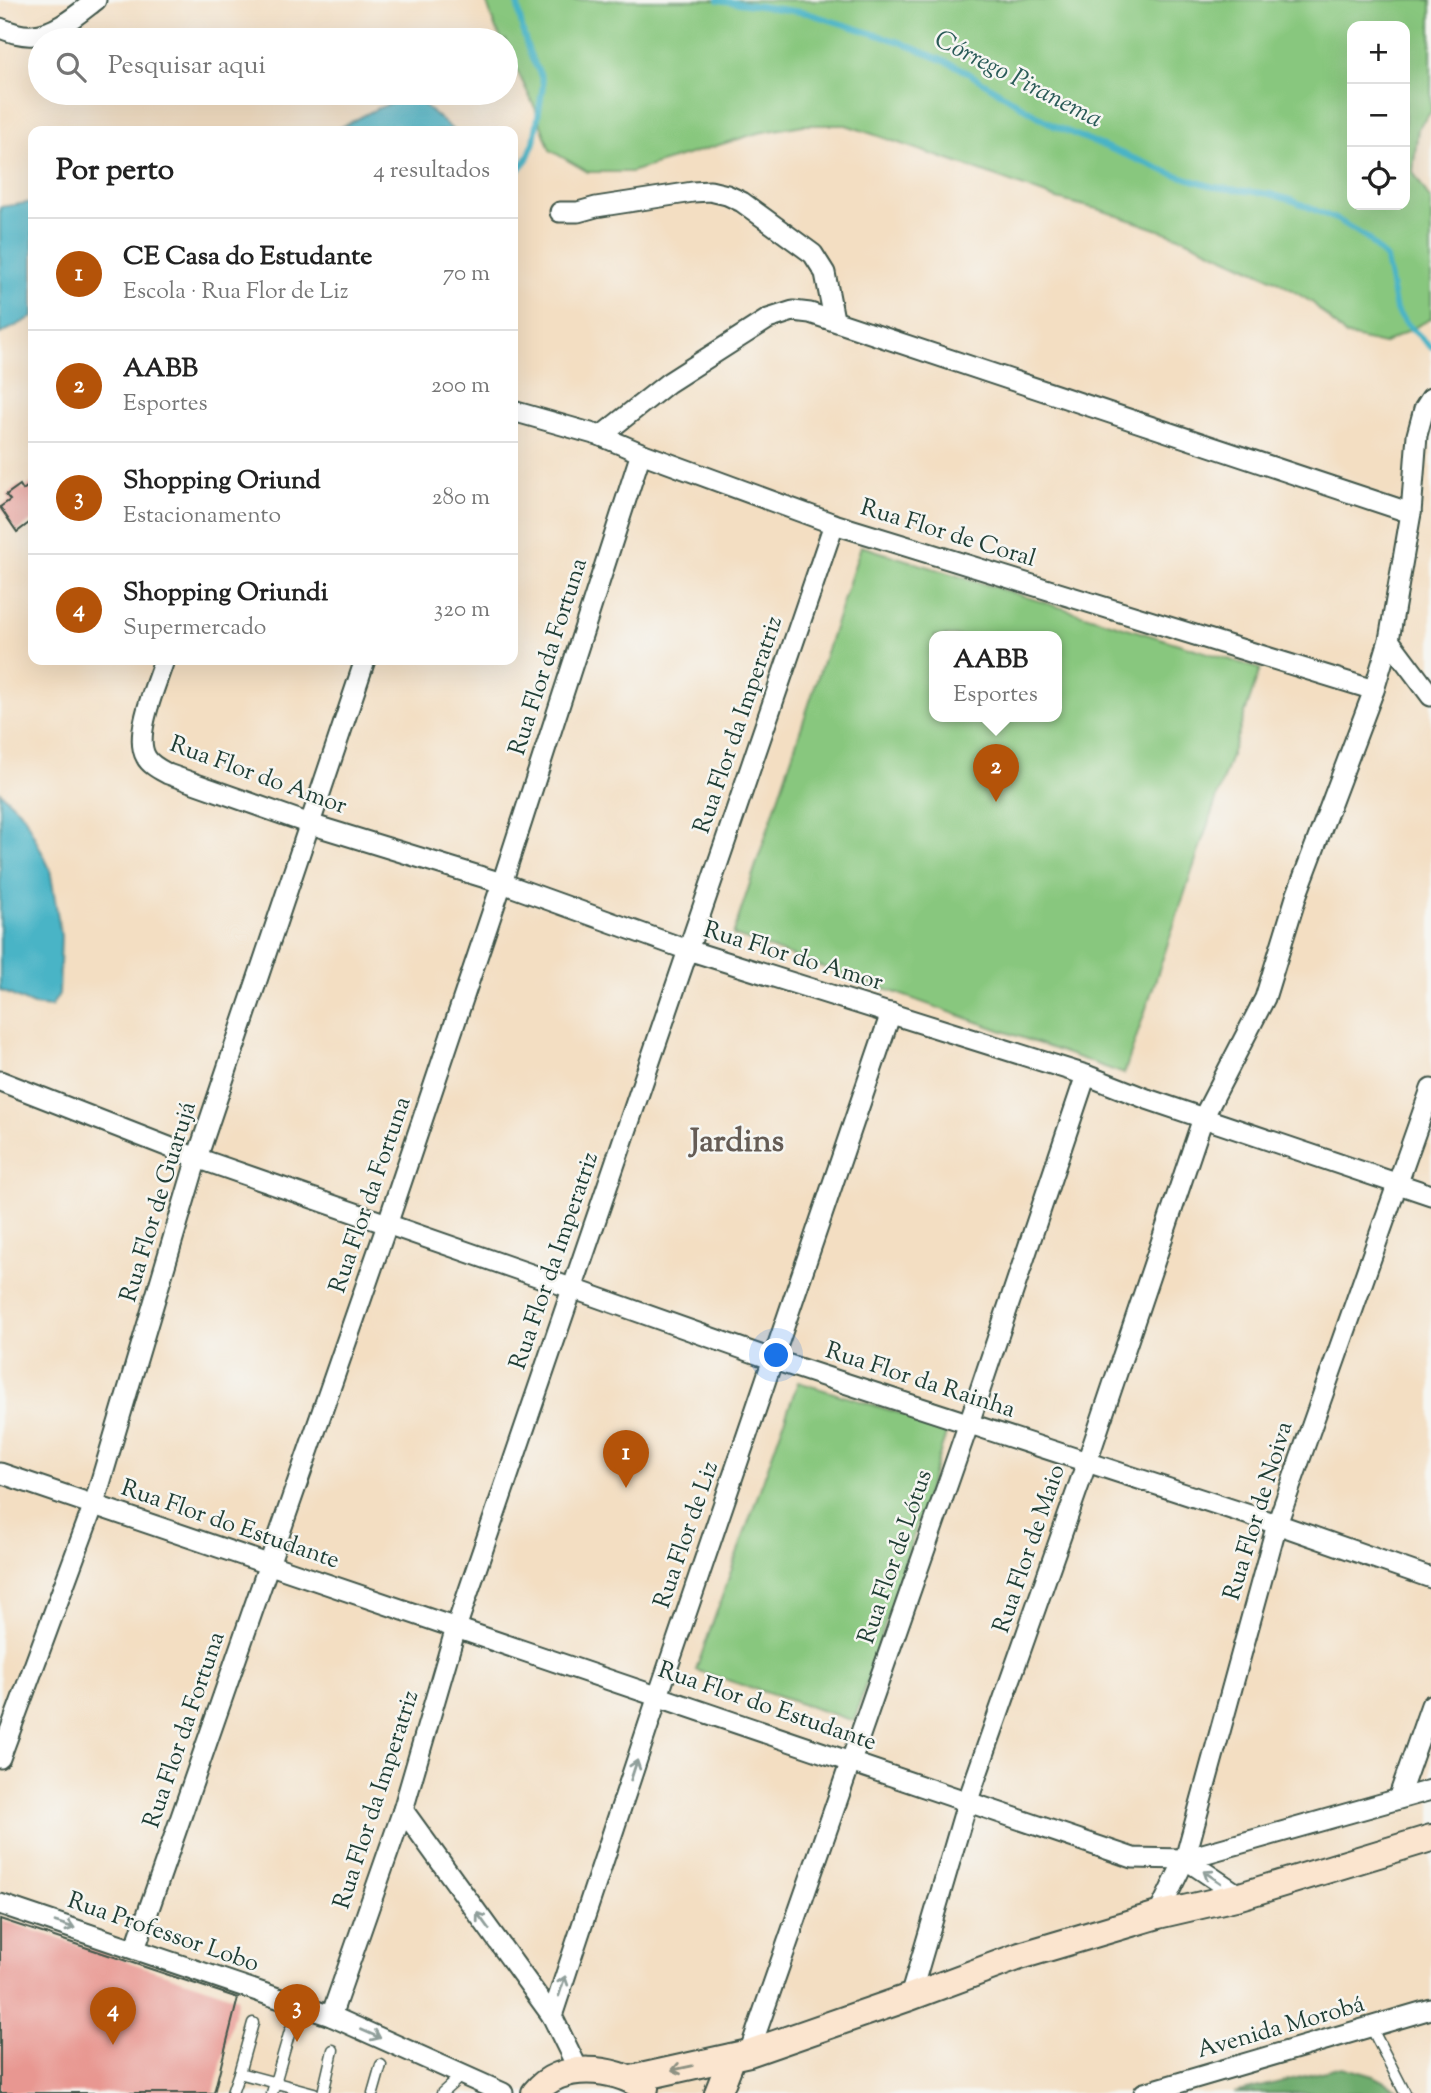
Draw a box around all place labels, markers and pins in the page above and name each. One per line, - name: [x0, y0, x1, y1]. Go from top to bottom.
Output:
- pin: 2: [973, 744, 1019, 802]
- pin: 1: [603, 1430, 649, 1488]
- pin: 3: [274, 1984, 320, 2042]
- pin: 4: [90, 1987, 136, 2045]

